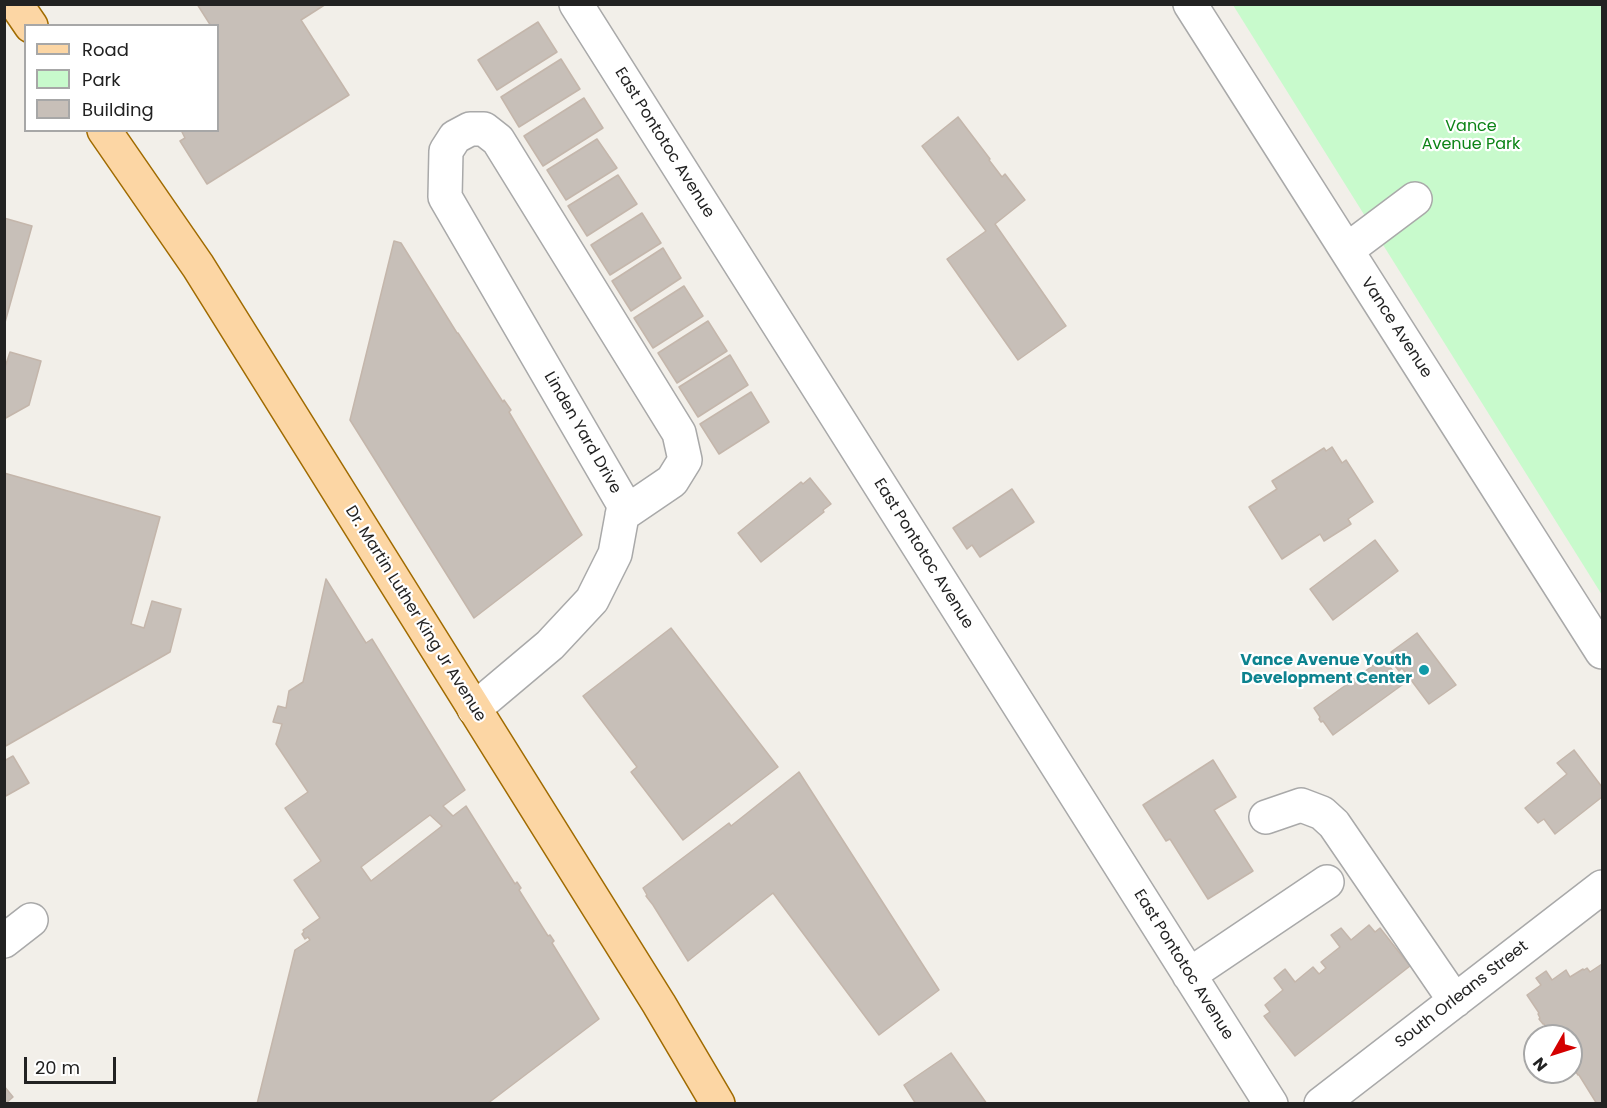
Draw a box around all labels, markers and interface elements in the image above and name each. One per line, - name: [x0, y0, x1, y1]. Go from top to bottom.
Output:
- legend: [24, 24, 219, 132]
- text: Road: [82, 37, 129, 62]
- street label: East Pontotoc Avenue: [610, 64, 718, 222]
- text: Park: [82, 67, 121, 92]
- text: Building: [82, 97, 154, 122]
- park label: Vance Avenue Park: [1422, 117, 1520, 155]
- street label: Vance Avenue: [1356, 274, 1436, 382]
- street label: Linden Yard Drive: [539, 369, 625, 497]
- street label: East Pontotoc Avenue: [869, 475, 977, 633]
- street label: Dr. Martin Luther King Jr Avenue: [340, 503, 490, 725]
- place label: Vance Avenue Youth Development Center: [1240, 651, 1412, 689]
- marker: Vance Avenue Youth Development Center: [1417, 663, 1431, 677]
- street label: East Pontotoc Avenue: [1129, 886, 1237, 1044]
- street label: South Orleans Street: [1392, 937, 1532, 1053]
- north arrow: [1523, 1024, 1583, 1084]
- scale bar: [27, 1045, 118, 1083]
- text: N: [1527, 1052, 1553, 1076]
- text: 20 m: [35, 1055, 80, 1080]

